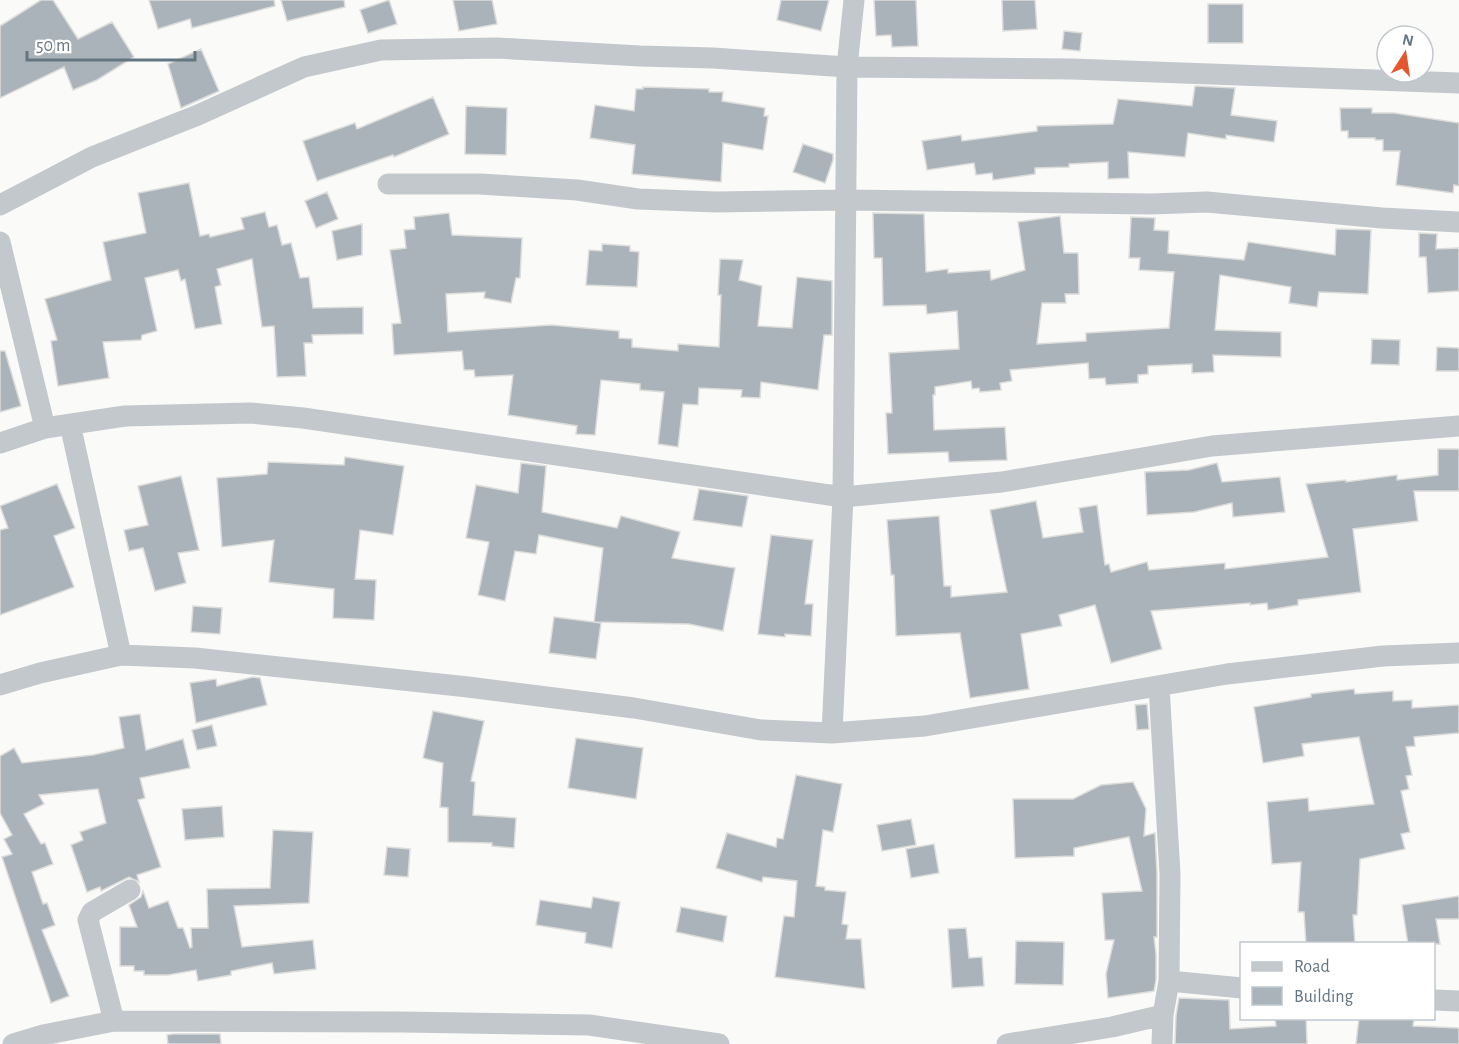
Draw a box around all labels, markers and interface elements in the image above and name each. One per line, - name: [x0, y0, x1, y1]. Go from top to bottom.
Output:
- scale bar: [27, 24, 195, 62]
- north arrow: [1375, 24, 1435, 84]
- text: N: [1401, 31, 1415, 49]
- text: 50 m: [36, 37, 70, 55]
- legend: [1240, 942, 1435, 1020]
- text: Road: [1294, 958, 1330, 976]
- text: Building: [1294, 988, 1354, 1006]

